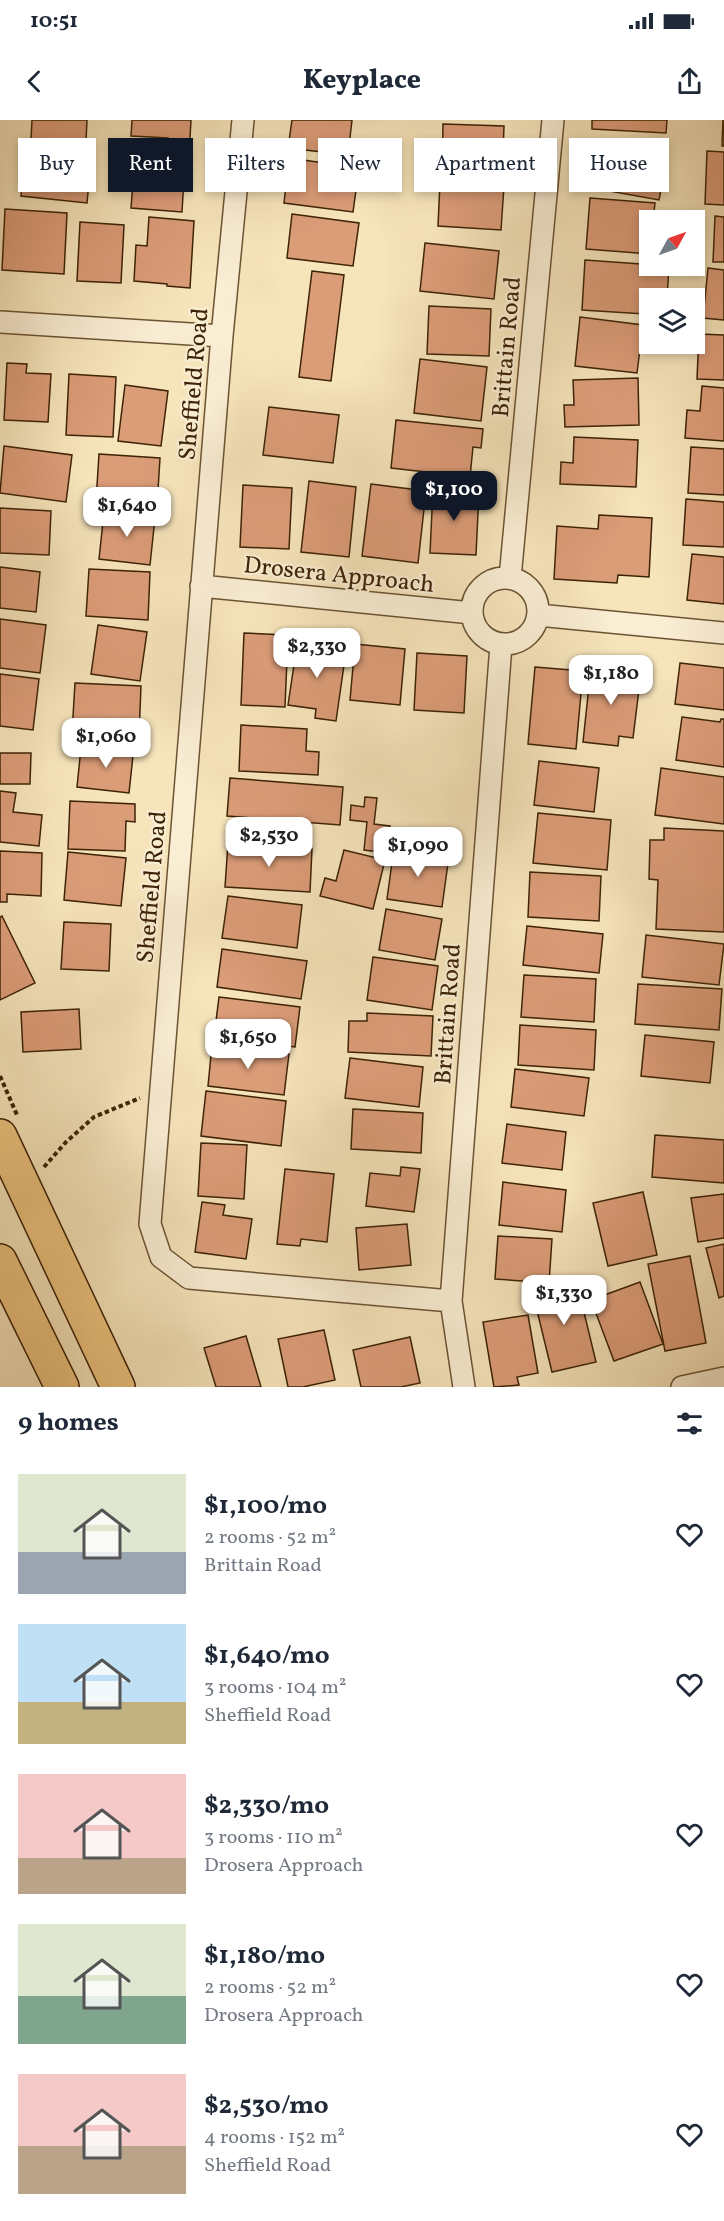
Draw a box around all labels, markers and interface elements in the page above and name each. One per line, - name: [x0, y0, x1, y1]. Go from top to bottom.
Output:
- text: 10:51: [30, 6, 78, 37]
- text: Keyplace: [303, 62, 421, 100]
- icon: back: [18, 65, 51, 98]
- icon: share: [673, 65, 706, 98]
- chip: Buy: [18, 138, 96, 192]
- chip: Rent: [108, 138, 193, 192]
- chip: Filters: [205, 138, 306, 192]
- chip: New: [318, 138, 402, 192]
- chip: Apartment: [414, 138, 557, 192]
- chip: House: [569, 138, 669, 192]
- north arrow: [639, 210, 705, 276]
- map controls: [639, 210, 705, 354]
- street label: Brittain Road: [485, 275, 531, 419]
- button: layers: [639, 288, 705, 354]
- street label: Sheffield Road: [171, 307, 219, 462]
- pin: $1,100: [405, 471, 503, 522]
- text: $1,100: [425, 476, 483, 504]
- pin: $1,640: [78, 487, 176, 538]
- text: $1,640: [97, 492, 157, 520]
- street label: Drosera Approach: [242, 549, 436, 603]
- pin: $2,330: [268, 628, 366, 679]
- text: $2,330: [287, 633, 347, 661]
- pin: $1,180: [562, 655, 660, 706]
- text: $1,180: [583, 660, 639, 688]
- pin: $1,060: [57, 718, 155, 769]
- text: $1,060: [76, 723, 136, 751]
- street label: Sheffield Road: [129, 810, 177, 965]
- pin: $2,530: [220, 817, 318, 868]
- text: $2,530: [240, 822, 298, 850]
- pin: $1,090: [369, 827, 467, 878]
- text: $1,090: [388, 832, 448, 860]
- street label: Brittain Road: [427, 942, 471, 1086]
- pin: $1,650: [199, 1019, 297, 1070]
- text: $1,650: [219, 1024, 277, 1052]
- pin: $1,330: [515, 1275, 613, 1326]
- text: $1,330: [536, 1280, 592, 1308]
- text: 9 homes: [18, 1405, 119, 1441]
- icon: filters: [673, 1407, 706, 1440]
- text: $1,100/mo: [204, 1488, 327, 1524]
- icon: home: [66, 1498, 138, 1570]
- icon: heart: [673, 1518, 706, 1551]
- text: 2 rooms · 52 m²: [204, 1524, 336, 1552]
- text: Brittain Road: [204, 1552, 322, 1580]
- text: $1,640/mo: [204, 1638, 330, 1674]
- icon: home: [66, 1648, 138, 1720]
- icon: heart: [673, 1668, 706, 1701]
- text: 3 rooms · 104 m²: [204, 1674, 346, 1702]
- text: Sheffield Road: [204, 1702, 331, 1730]
- text: $2,330/mo: [204, 1788, 329, 1824]
- icon: home: [66, 1798, 138, 1870]
- icon: heart: [673, 1818, 706, 1851]
- text: 3 rooms · 110 m²: [204, 1824, 343, 1852]
- text: Drosera Approach: [204, 1852, 364, 1880]
- text: $1,180/mo: [204, 1938, 325, 1974]
- icon: home: [66, 1948, 138, 2020]
- icon: heart: [673, 1968, 706, 2001]
- text: 2 rooms · 52 m²: [204, 1974, 336, 2002]
- text: Drosera Approach: [204, 2002, 364, 2030]
- text: $2,530/mo: [204, 2088, 329, 2124]
- icon: home: [66, 2098, 138, 2170]
- icon: heart: [673, 2118, 706, 2151]
- text: 4 rooms · 152 m²: [204, 2124, 345, 2152]
- text: Sheffield Road: [204, 2152, 331, 2180]

